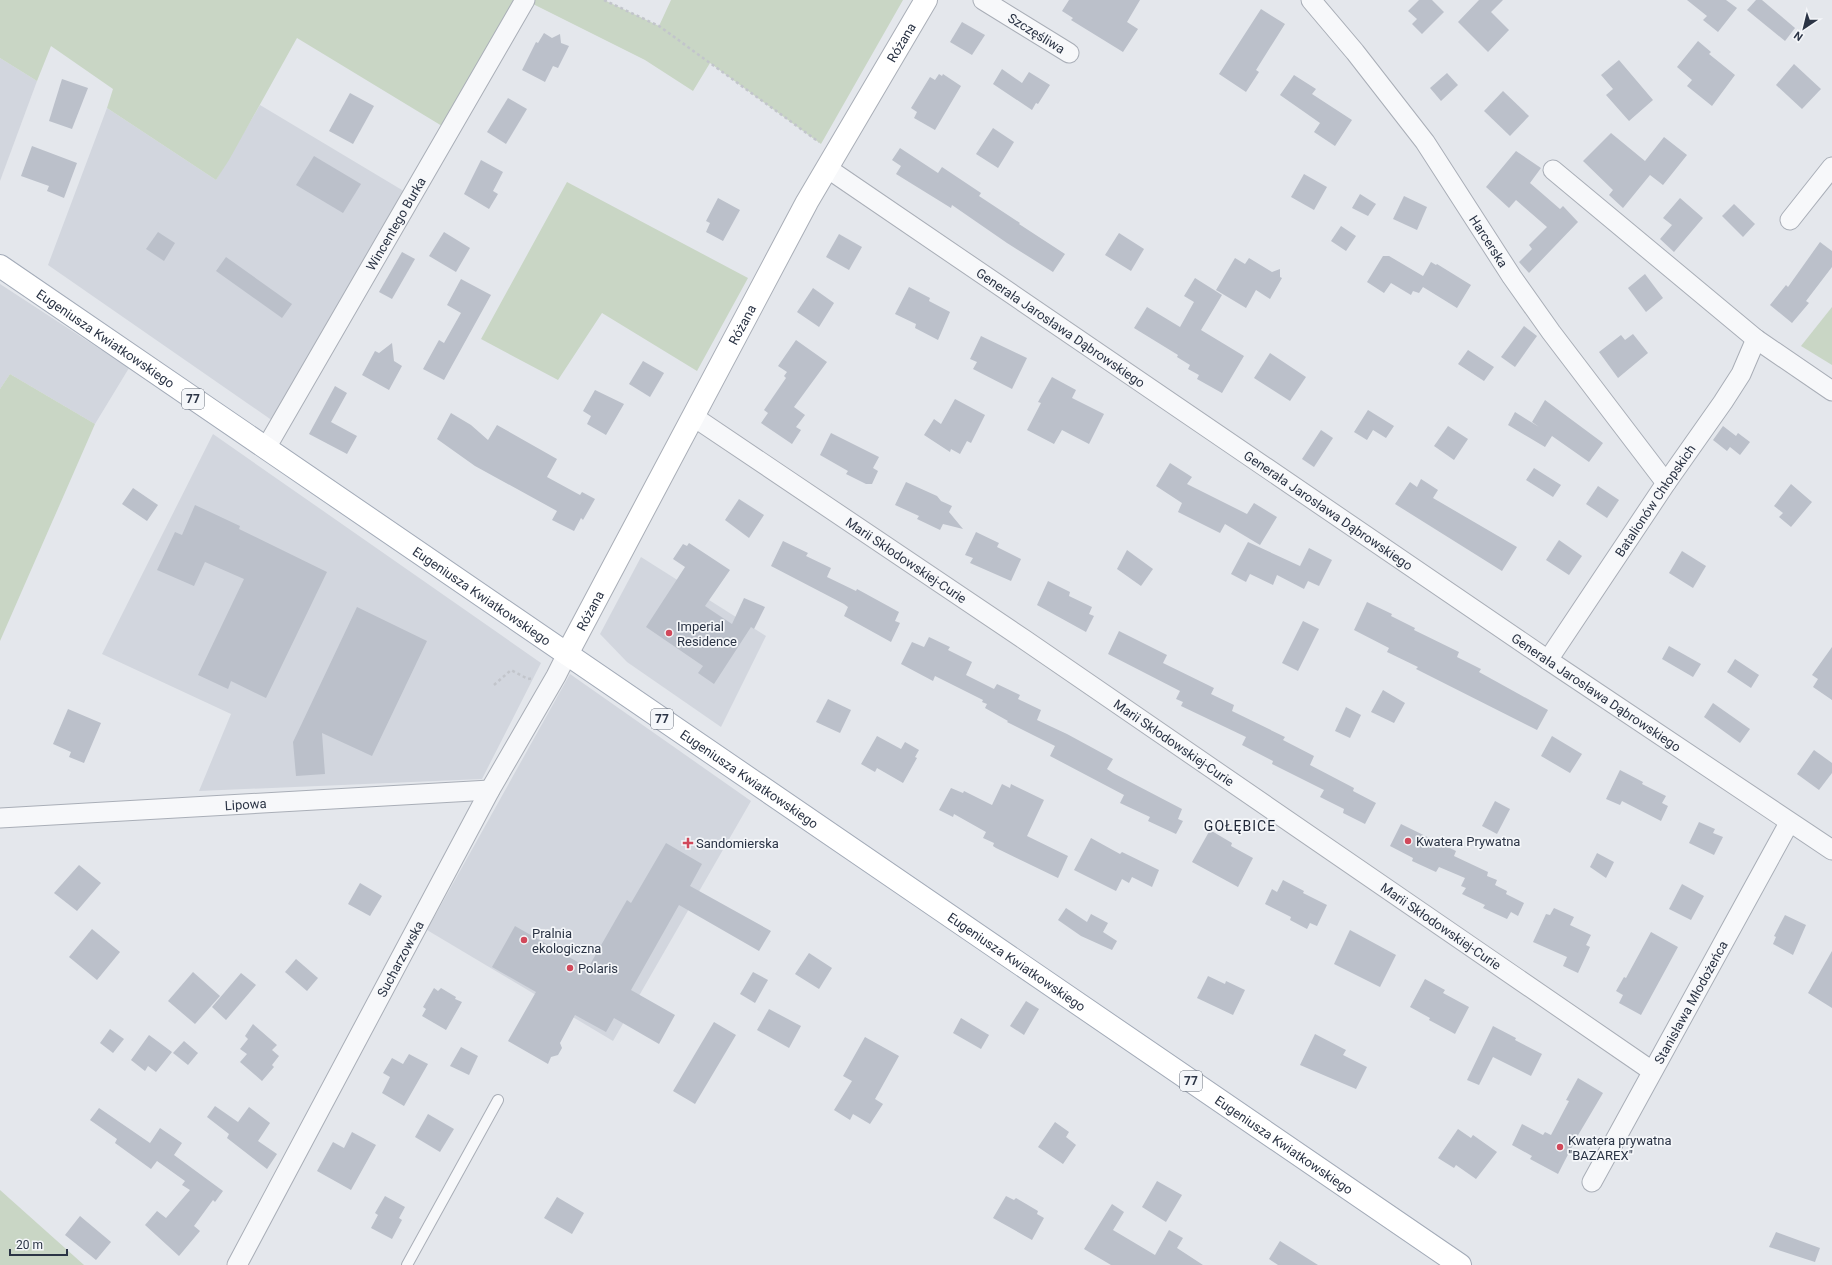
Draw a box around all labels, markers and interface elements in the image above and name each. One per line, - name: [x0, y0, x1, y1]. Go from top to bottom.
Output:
- north arrow: [1784, 8, 1824, 48]
- street label: Szczęśliwa: [1005, 10, 1068, 56]
- street label: Różana: [884, 20, 918, 65]
- text: N: [1791, 28, 1805, 43]
- street label: Wincentego Burka: [363, 174, 428, 273]
- street label: Harcerska: [1467, 212, 1511, 270]
- street label: Generała Jarosława Dąbrowskiego: [974, 265, 1148, 390]
- street label: Eugeniusza Kwiatkowskiego: [34, 286, 177, 391]
- street label: Różana: [725, 302, 759, 347]
- road number: 77: [182, 389, 204, 409]
- street label: Batalionów Chłopskich: [1612, 442, 1698, 559]
- street label: Generała Jarosława Dąbrowskiego: [1241, 447, 1416, 573]
- street label: Marii Skłodowskiej-Curie: [843, 514, 970, 606]
- street label: Eugeniusza Kwiatkowskiego: [410, 543, 554, 648]
- street label: Różana: [573, 588, 607, 633]
- place label: Imperial Residence: [677, 619, 737, 649]
- marker: Imperial Residence: [664, 628, 674, 638]
- street label: Generała Jarosława Dąbrowskiego: [1509, 630, 1684, 754]
- street label: Marii Skłodowskiej-Curie: [1111, 696, 1237, 789]
- road number: 77: [651, 709, 673, 729]
- street label: Eugeniusza Kwiatkowskiego: [678, 726, 821, 831]
- street label: Lipowa: [224, 795, 267, 813]
- district label: GOŁĘBICE: [1204, 818, 1276, 834]
- place label: Kwatera Prywatna: [1416, 834, 1520, 849]
- place label: Sandomierska: [696, 836, 779, 851]
- marker: Kwatera Prywatna: [1403, 836, 1413, 846]
- marker: Sandomierska: [683, 838, 693, 848]
- street label: Marii Skłodowskiej-Curie: [1378, 879, 1504, 973]
- street label: Eugeniusza Kwiatkowskiego: [945, 909, 1089, 1014]
- street label: Sucharzowska: [374, 918, 427, 999]
- place label: Pralnia ekologiczna: [532, 926, 601, 956]
- marker: Pralnia ekologiczna: [519, 935, 529, 945]
- street label: Stanisława Młodożeńca: [1651, 938, 1730, 1066]
- place label: Polaris: [578, 961, 618, 976]
- marker: Polaris: [565, 963, 575, 973]
- road number: 77: [1180, 1071, 1202, 1091]
- street label: Eugeniusza Kwiatkowskiego: [1212, 1092, 1356, 1197]
- place label: Kwatera prywatna "BAZAREX": [1568, 1133, 1672, 1163]
- marker: Kwatera prywatna "BAZAREX": [1555, 1142, 1565, 1152]
- scale bar: [10, 1231, 67, 1257]
- text: 20 m: [16, 1238, 43, 1252]

